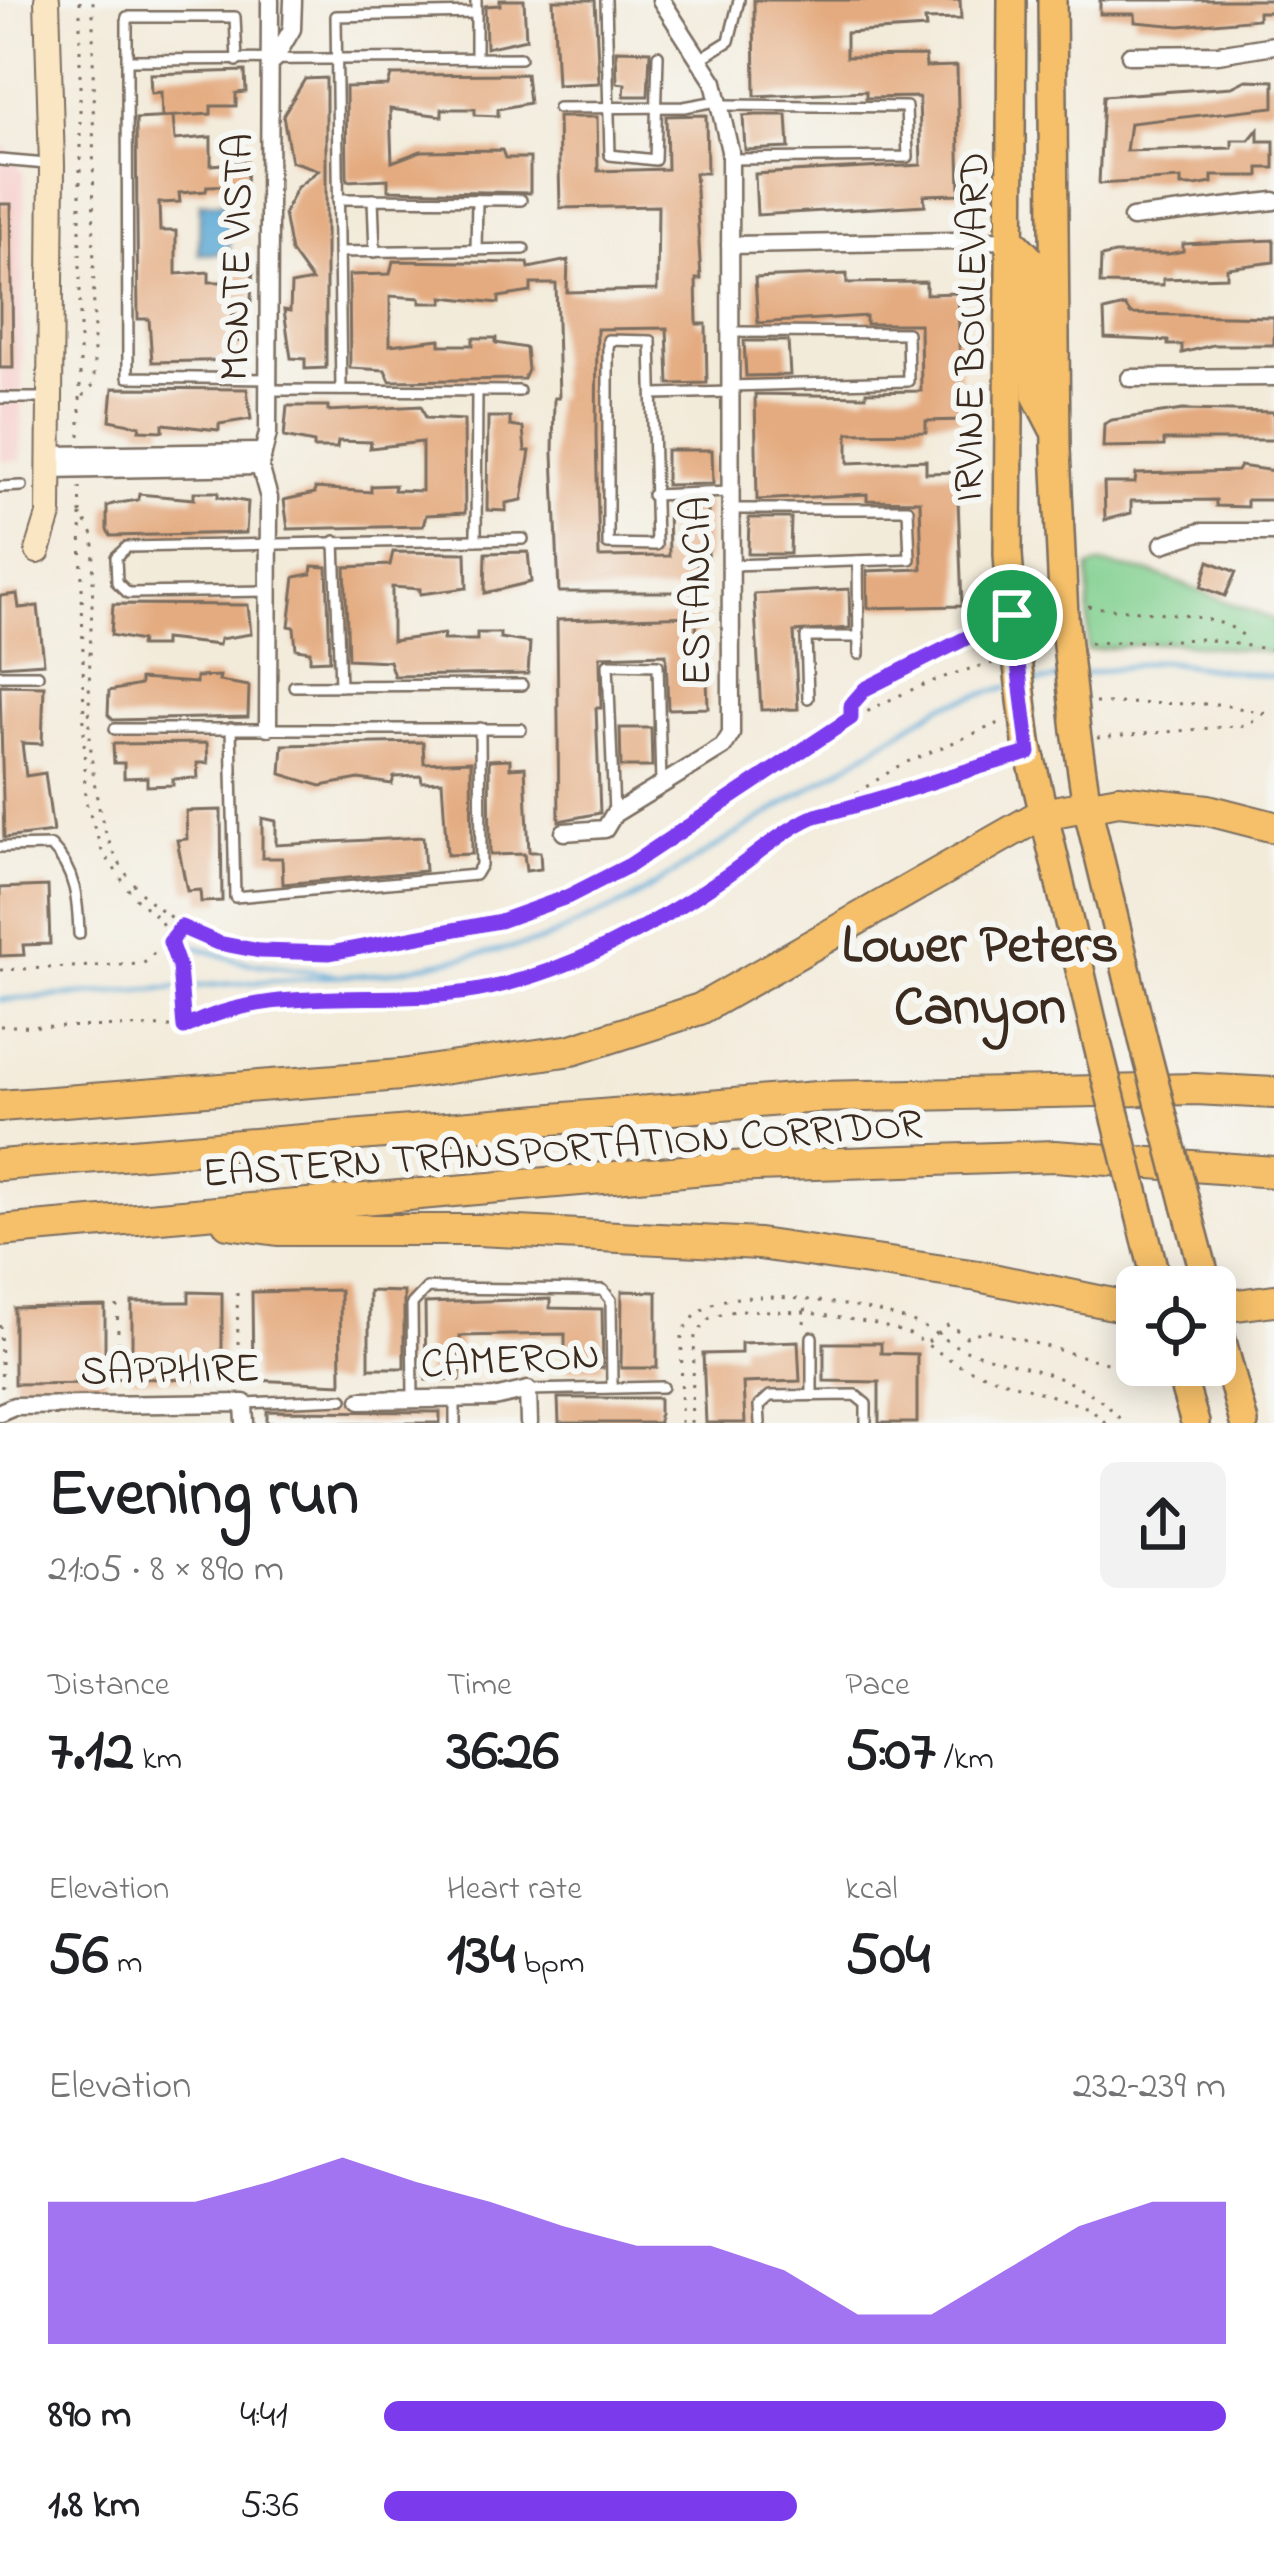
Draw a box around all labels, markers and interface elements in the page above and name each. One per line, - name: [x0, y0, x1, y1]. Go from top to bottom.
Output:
- street label: MONTE VISTA: [206, 133, 271, 382]
- street label: IRVINE BOULEVARD: [940, 152, 1007, 503]
- street label: ESTANCIA: [668, 496, 729, 686]
- pin: [961, 564, 1063, 666]
- icon: arrive: [979, 582, 1045, 648]
- district label: Lower Peters Canyon: [842, 909, 1118, 1050]
- street label: EASTERN TRANSPORTATION CORRIDOR: [201, 1095, 925, 1206]
- map controls: [1116, 1266, 1236, 1386]
- button: locate: [1116, 1266, 1236, 1386]
- street label: CAMERON: [419, 1326, 601, 1397]
- street label: SAPPHIRE: [80, 1339, 260, 1404]
- text: Evening run: [48, 1449, 359, 1545]
- button: share: [1100, 1462, 1226, 1588]
- text: 21:05 · 8 × 890 m: [48, 1542, 284, 1599]
- text: Distance: [48, 1662, 170, 1710]
- text: Time: [447, 1662, 512, 1710]
- text: Pace: [845, 1662, 910, 1710]
- text: 7.12: [48, 1710, 134, 1797]
- text: 36:26: [447, 1710, 559, 1797]
- text: 5:07: [845, 1710, 935, 1797]
- text: km: [134, 1736, 182, 1784]
- text: /km: [935, 1736, 994, 1784]
- text: Elevation: [48, 1866, 169, 1914]
- text: Heart rate: [447, 1866, 582, 1914]
- text: kcal: [845, 1866, 898, 1914]
- text: 56: [48, 1914, 109, 2001]
- text: 134: [447, 1914, 515, 2001]
- text: 504: [845, 1914, 930, 2001]
- text: m: [109, 1940, 143, 1988]
- text: bpm: [515, 1940, 584, 1988]
- text: Elevation: [48, 2059, 191, 2116]
- text: 232–239 m: [1073, 2059, 1226, 2116]
- text: 890 m: [48, 2388, 131, 2445]
- text: 4:41: [240, 2388, 288, 2445]
- text: 1.8 km: [48, 2478, 140, 2535]
- text: 5:36: [240, 2478, 299, 2535]

